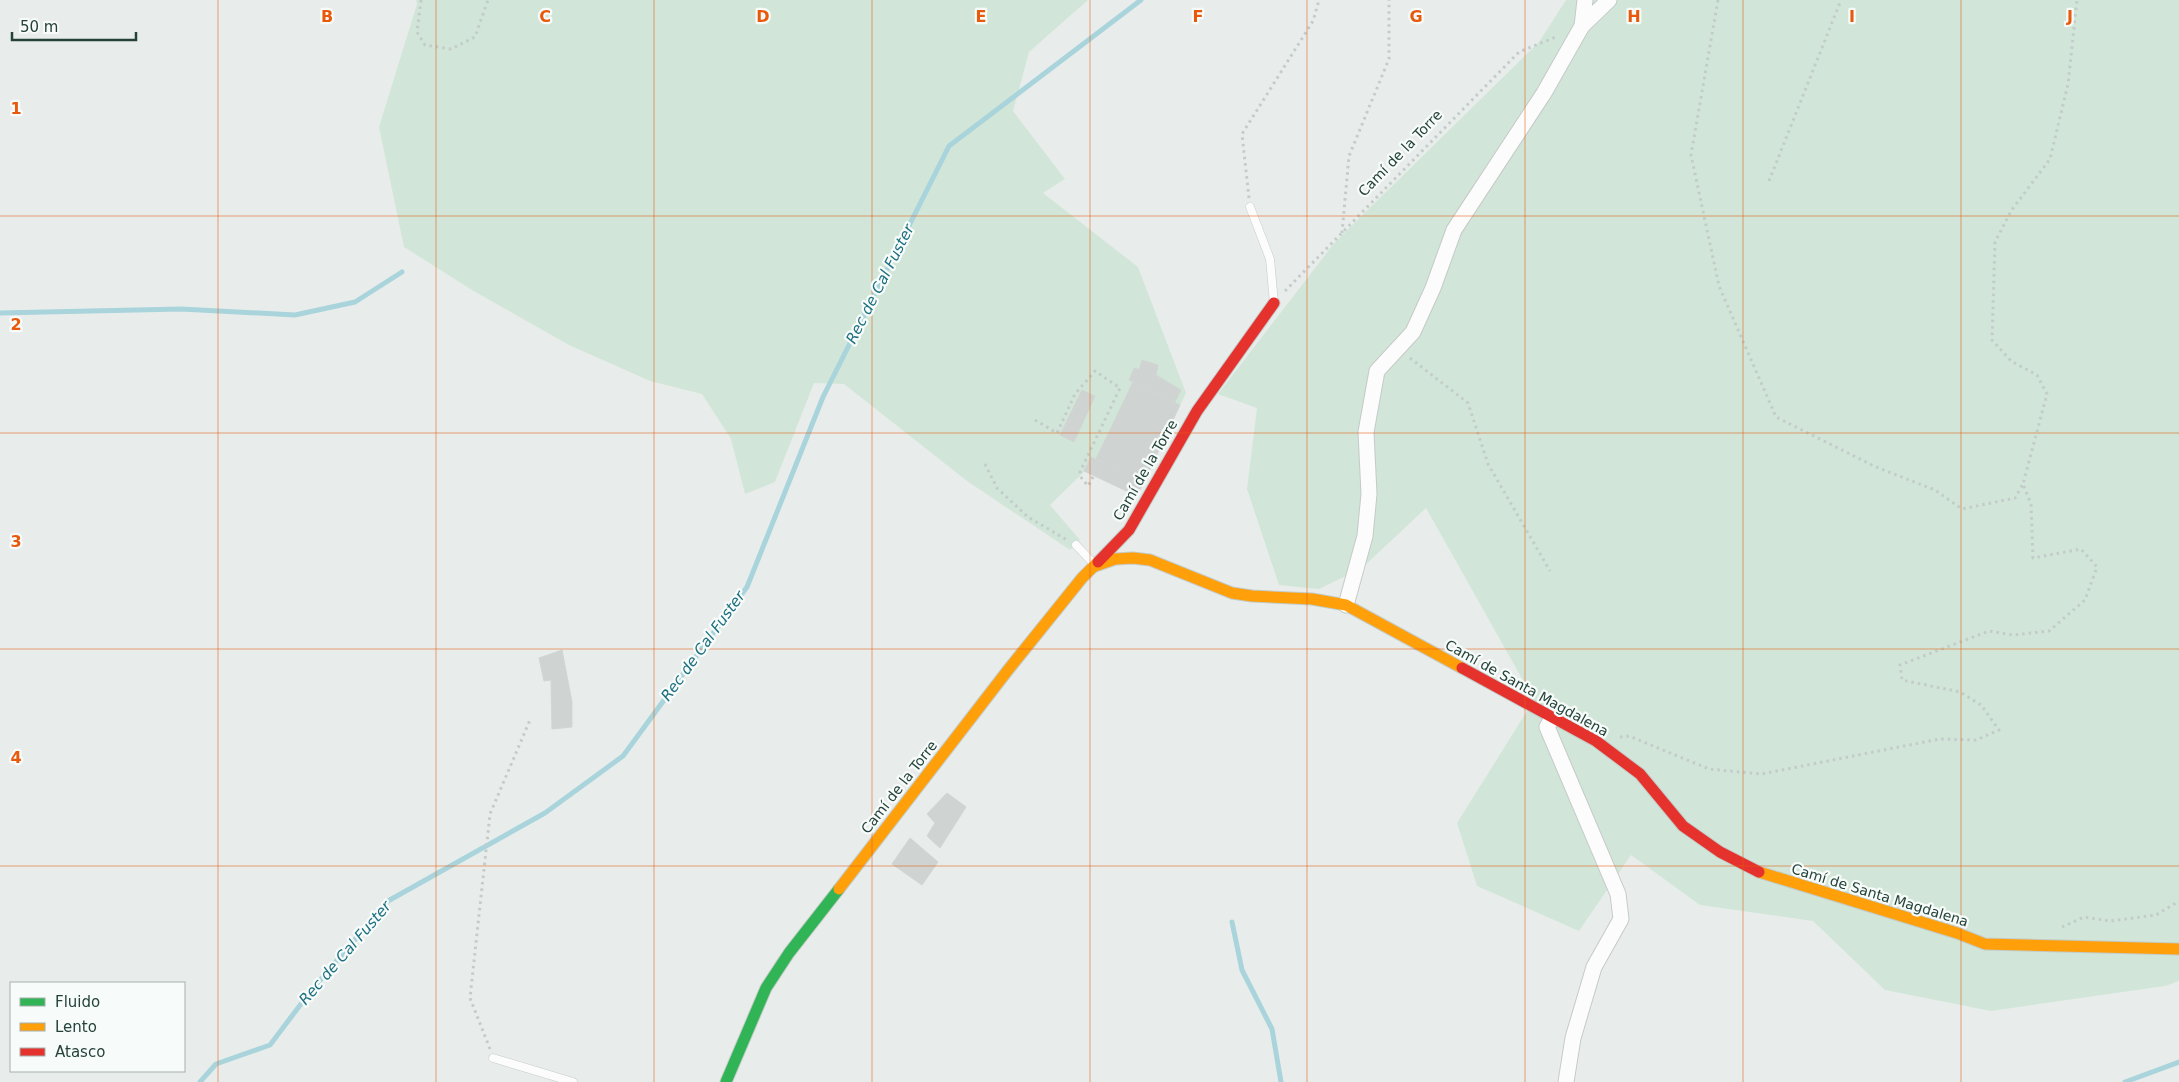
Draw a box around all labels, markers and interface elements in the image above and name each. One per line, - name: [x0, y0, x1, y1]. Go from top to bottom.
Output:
- text: B: [321, 7, 333, 26]
- text: C: [539, 7, 551, 26]
- text: D: [756, 7, 770, 26]
- text: E: [976, 7, 986, 26]
- text: F: [1193, 7, 1203, 26]
- text: G: [1409, 7, 1423, 26]
- text: H: [1627, 7, 1641, 26]
- text: I: [1849, 7, 1855, 26]
- text: J: [2066, 7, 2073, 26]
- scale bar: [12, 10, 136, 42]
- text: 50 m: [20, 18, 58, 36]
- text: 1: [10, 99, 22, 118]
- street label: Camí de la Torre: [1355, 107, 1445, 199]
- water label: Rec de Cal Fuster: [842, 221, 918, 347]
- text: 2: [10, 315, 22, 334]
- street label: Camí de la Torre: [1110, 417, 1180, 523]
- text: 3: [10, 532, 22, 551]
- water label: Rec de Cal Fuster: [657, 587, 749, 704]
- street label: Camí de Santa Magdalena: [1443, 636, 1611, 740]
- street label: Camí de la Torre: [858, 737, 940, 837]
- text: 4: [10, 748, 22, 767]
- street label: Camí de Santa Magdalena: [1790, 860, 1970, 930]
- water label: Rec de Cal Fuster: [295, 897, 395, 1008]
- legend: [10, 982, 185, 1072]
- text: Fluido: [55, 993, 100, 1011]
- text: Lento: [55, 1018, 97, 1036]
- text: Atasco: [55, 1043, 105, 1061]

